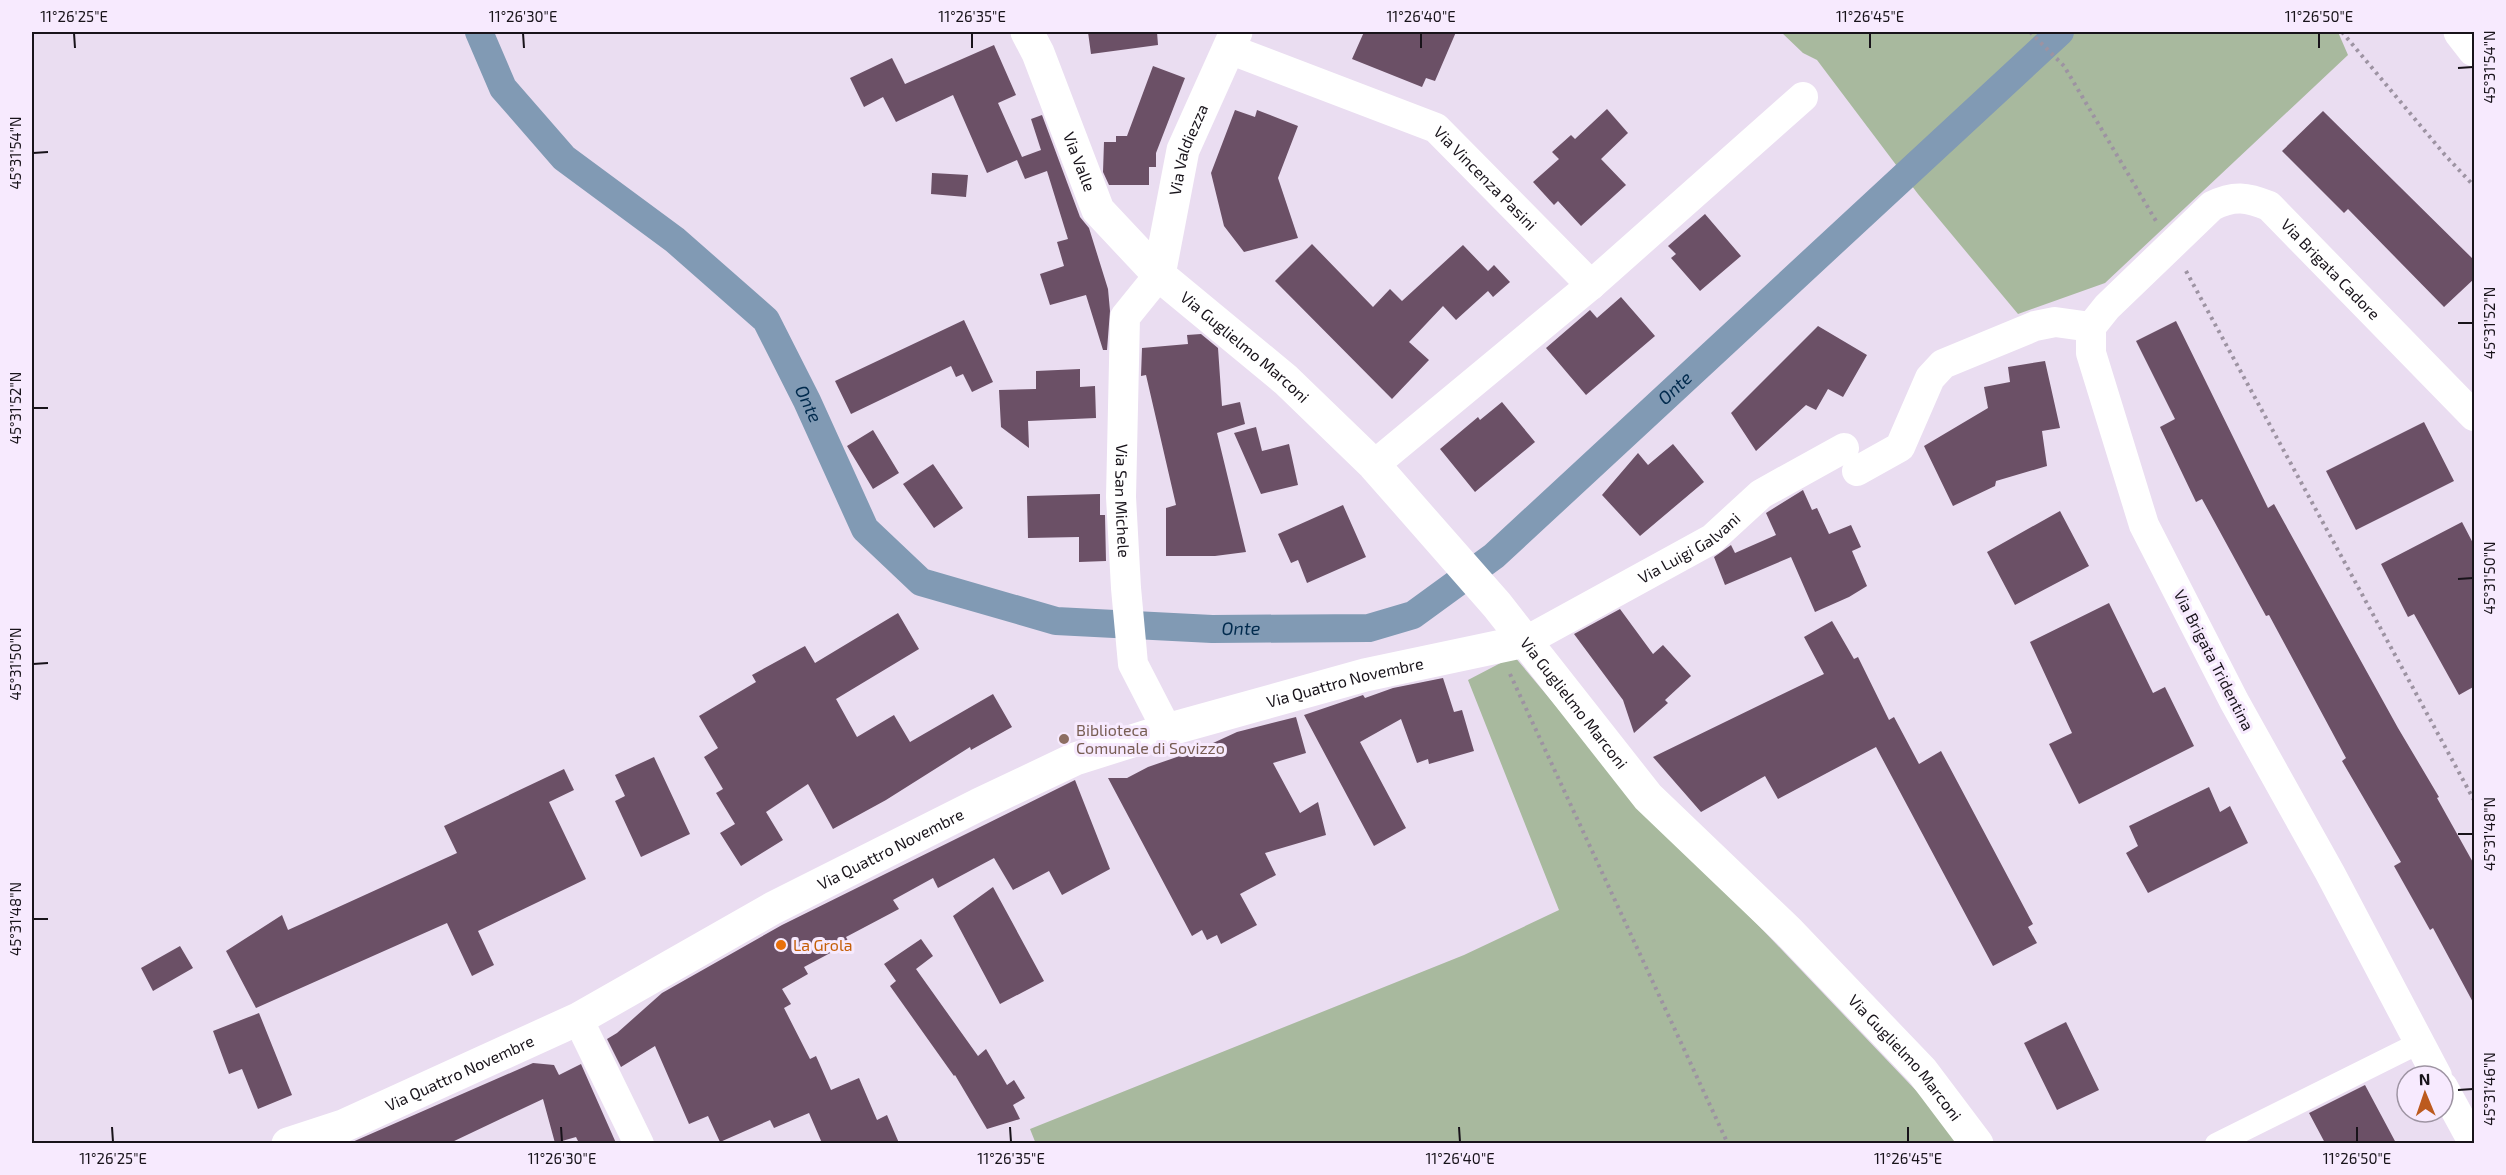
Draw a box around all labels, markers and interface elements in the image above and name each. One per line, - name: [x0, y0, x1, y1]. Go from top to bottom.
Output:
- text: 11°26'25"E: [40, 7, 108, 25]
- text: 11°26'30"E: [489, 7, 557, 25]
- text: 11°26'35"E: [938, 7, 1006, 25]
- text: 11°26'40"E: [1386, 7, 1456, 25]
- text: 11°26'45"E: [1836, 7, 1904, 25]
- text: 11°26'50"E: [2285, 7, 2353, 25]
- text: 45°31'54"N: [2480, 30, 2498, 104]
- street label: Via Valdiezza: [1165, 101, 1211, 197]
- text: 45°31'54"N: [6, 116, 24, 190]
- street label: Via Vincenza Pasini: [1430, 122, 1541, 234]
- street label: Via Valle: [1060, 129, 1100, 194]
- street label: Via Brigata Cadore: [2278, 214, 2384, 323]
- street label: Via Guglielmo Marconi: [1177, 287, 1313, 406]
- text: 45°31'52"N: [2480, 287, 2498, 359]
- water label: Onte: [1653, 366, 1696, 409]
- text: 45°31'52"N: [6, 372, 24, 444]
- water label: Onte: [791, 381, 827, 426]
- street label: Via San Michele: [1112, 444, 1134, 558]
- street label: Via Luigi Galvani: [1634, 508, 1744, 587]
- text: 45°31'50"N: [2480, 541, 2498, 615]
- street label: Via Brigata Tridentina: [2171, 586, 2258, 733]
- water label: Onte: [1221, 617, 1261, 639]
- text: 45°31'50"N: [6, 627, 24, 701]
- street label: Via Guglielmo Marconi: [1517, 633, 1632, 772]
- street label: Via Quattro Novembre: [1264, 653, 1425, 711]
- place label: Biblioteca Comunale di Sovizzo: [1076, 720, 1225, 757]
- marker: Biblioteca Comunale di Sovizzo: [1057, 732, 1071, 746]
- text: 45°31'48"N: [2480, 797, 2498, 871]
- street label: Via Quattro Novembre: [814, 804, 967, 893]
- text: 45°31'48"N: [6, 882, 24, 956]
- place label: La Grola: [793, 935, 852, 954]
- marker: La Grola: [774, 938, 788, 952]
- street label: Via Guglielmo Marconi: [1845, 990, 1966, 1124]
- street label: Via Quattro Novembre: [382, 1030, 537, 1114]
- text: 45°31'46"N: [2480, 1052, 2498, 1126]
- north arrow: [2395, 1064, 2455, 1124]
- text: N: [2418, 1069, 2431, 1088]
- text: 11°26'25"E: [79, 1149, 147, 1167]
- text: 11°26'30"E: [528, 1149, 596, 1167]
- text: 11°26'35"E: [977, 1149, 1045, 1167]
- text: 11°26'40"E: [1425, 1149, 1495, 1167]
- text: 11°26'45"E: [1874, 1149, 1942, 1167]
- text: 11°26'50"E: [2323, 1149, 2391, 1167]

